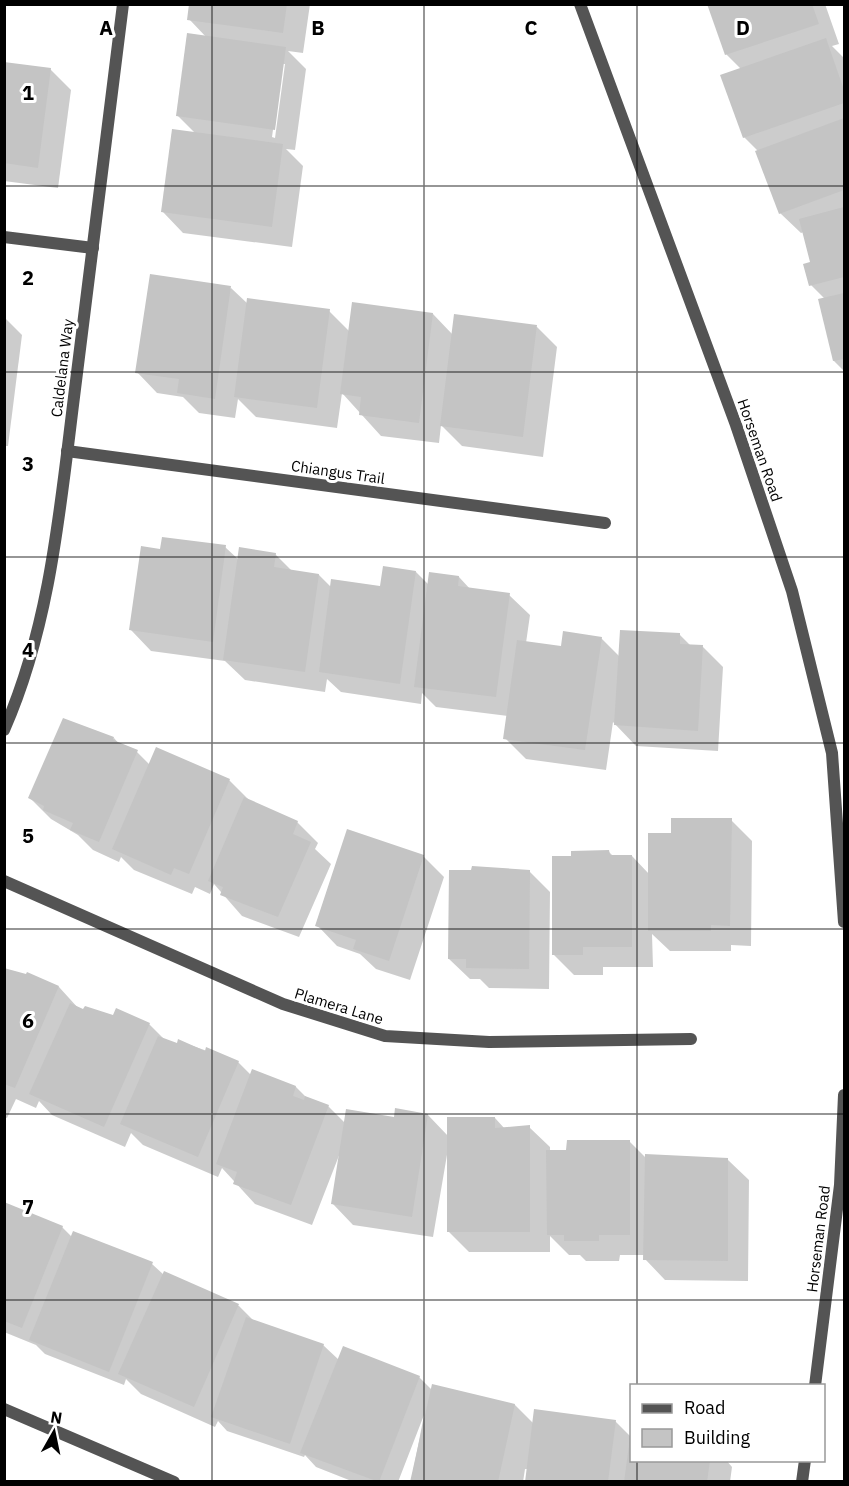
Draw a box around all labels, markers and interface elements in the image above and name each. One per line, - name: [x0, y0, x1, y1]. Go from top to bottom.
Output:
- text: A: [99, 14, 113, 41]
- text: B: [311, 14, 325, 41]
- text: C: [524, 14, 538, 41]
- text: D: [736, 14, 750, 41]
- text: 1: [22, 79, 34, 106]
- text: 2: [22, 264, 34, 291]
- street label: Caldelana Way: [47, 317, 78, 418]
- street label: Horseman Road: [733, 396, 787, 504]
- text: 3: [22, 450, 34, 477]
- street label: Chiangus Trail: [290, 456, 386, 488]
- text: 4: [22, 636, 34, 663]
- text: 5: [22, 822, 34, 849]
- street label: Plamera Lane: [292, 983, 386, 1029]
- text: 6: [22, 1007, 34, 1034]
- street label: Horseman Road: [802, 1184, 834, 1294]
- text: 7: [22, 1193, 34, 1220]
- legend: [630, 1384, 825, 1462]
- text: Road: [684, 1396, 725, 1419]
- north arrow: [24, 1402, 84, 1462]
- text: N: [49, 1406, 64, 1428]
- text: Building: [684, 1426, 751, 1449]

